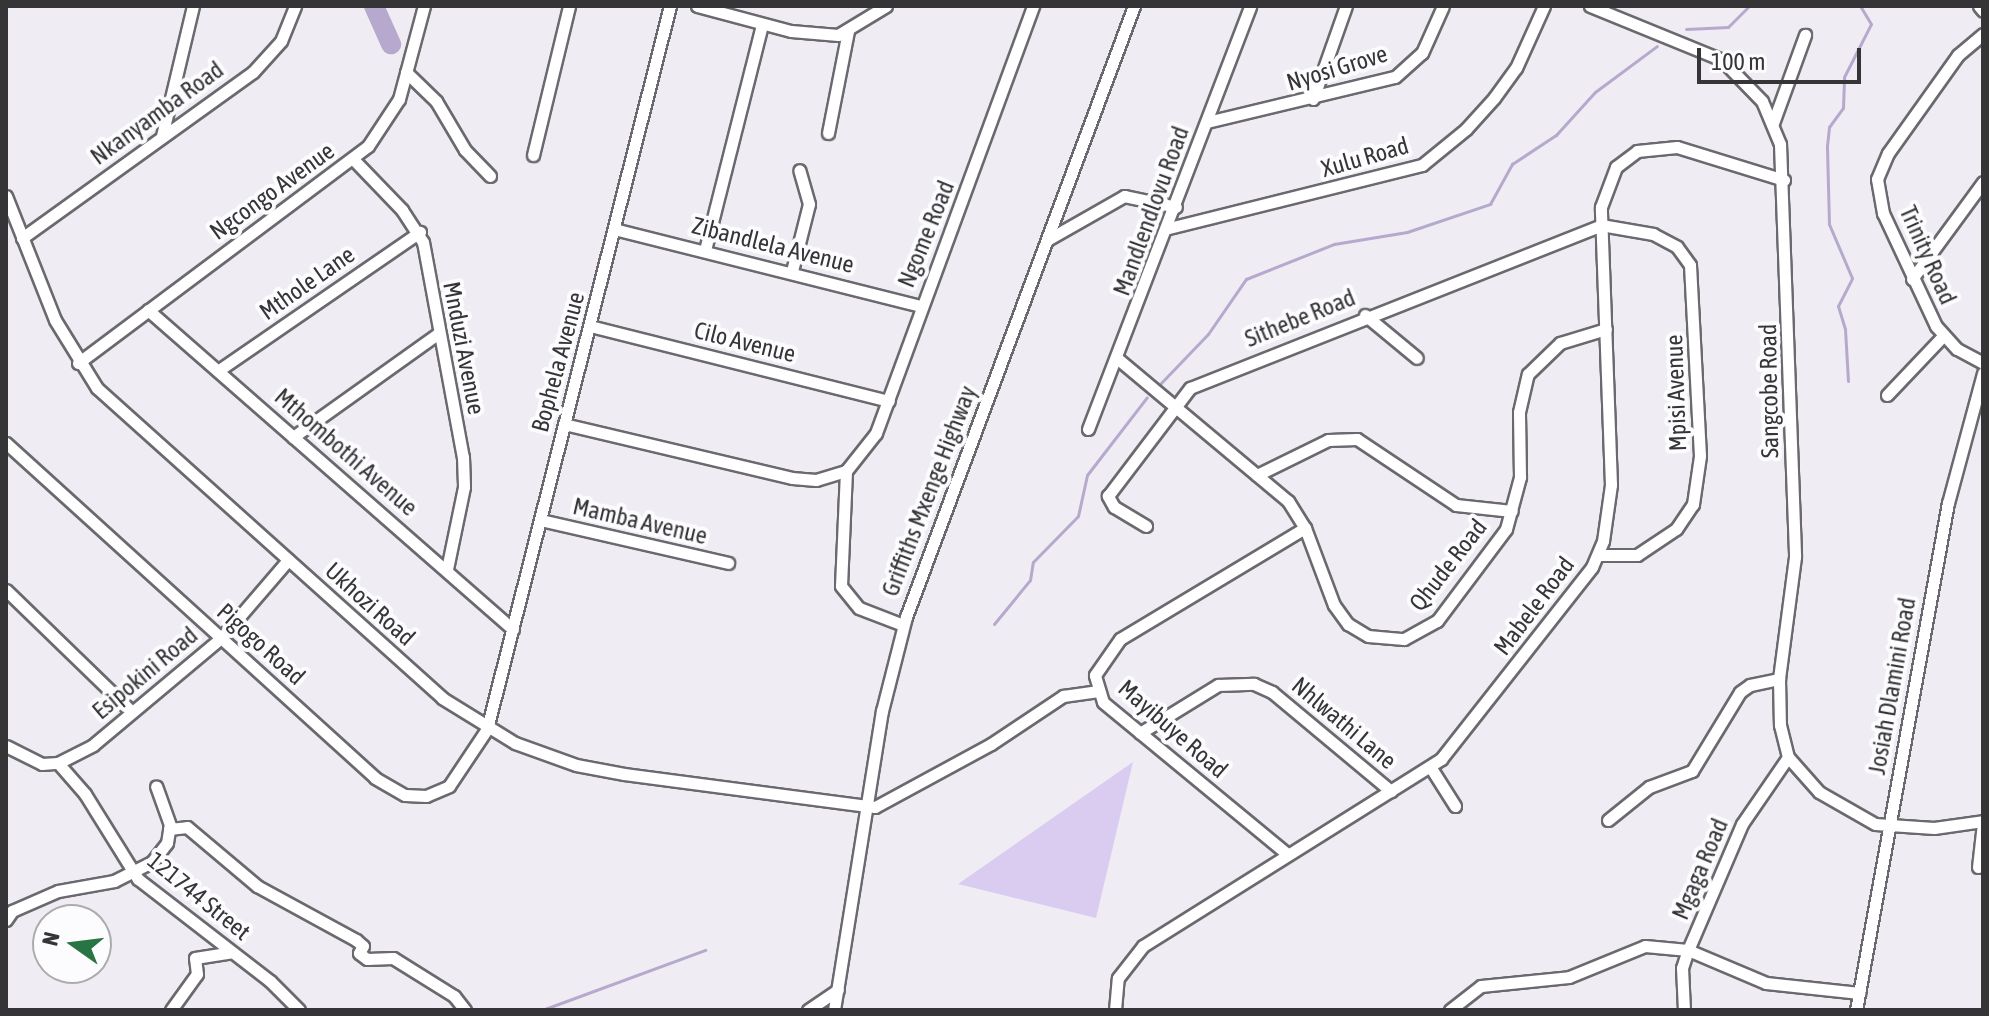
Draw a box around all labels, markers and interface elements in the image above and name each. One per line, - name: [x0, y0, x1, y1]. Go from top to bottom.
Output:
- scale bar: [1701, 32, 1865, 82]
- street label: Nyosi Grove: [1283, 39, 1391, 97]
- text: 100 m: [1711, 48, 1765, 75]
- street label: Nkanyamba Road: [85, 55, 229, 171]
- street label: Mandlendlovu Road: [1107, 122, 1195, 300]
- street label: Xulu Road: [1318, 131, 1412, 183]
- street label: Ngcongo Avenue: [204, 136, 340, 246]
- street label: Ngome Road: [892, 176, 960, 292]
- street label: Trinity Road: [1894, 201, 1962, 309]
- street label: Zibandlela Avenue: [689, 211, 857, 279]
- street label: Mthole Lane: [254, 240, 360, 326]
- street label: Mnduzi Avenue: [437, 279, 491, 417]
- street label: Sithebe Road: [1241, 283, 1359, 353]
- street label: Bophela Avenue: [525, 289, 591, 435]
- street label: Cilo Avenue: [691, 316, 799, 368]
- street label: Sangcobe Road: [1753, 324, 1785, 458]
- street label: Mpisi Avenue: [1660, 334, 1692, 452]
- street label: Mthombothi Avenue: [269, 382, 423, 522]
- street label: Griffiths Mxenge Highway: [876, 382, 982, 600]
- street label: Mamba Avenue: [570, 492, 710, 550]
- street label: Qhude Road: [1403, 513, 1493, 617]
- street label: Mabele Road: [1488, 551, 1580, 661]
- street label: Ukhozi Road: [319, 556, 421, 652]
- street label: Josiah Dlamini Road: [1862, 595, 1922, 777]
- street label: Pigogo Road: [211, 597, 311, 691]
- street label: Esipokini Road: [87, 621, 203, 725]
- street label: Nhlwathi Lane: [1286, 671, 1402, 775]
- street label: Mayibuye Road: [1113, 674, 1233, 784]
- street label: Mgaga Road: [1666, 814, 1734, 924]
- street label: 121744 Street: [142, 846, 256, 946]
- north arrow: [32, 904, 112, 984]
- text: N: [36, 929, 65, 948]

